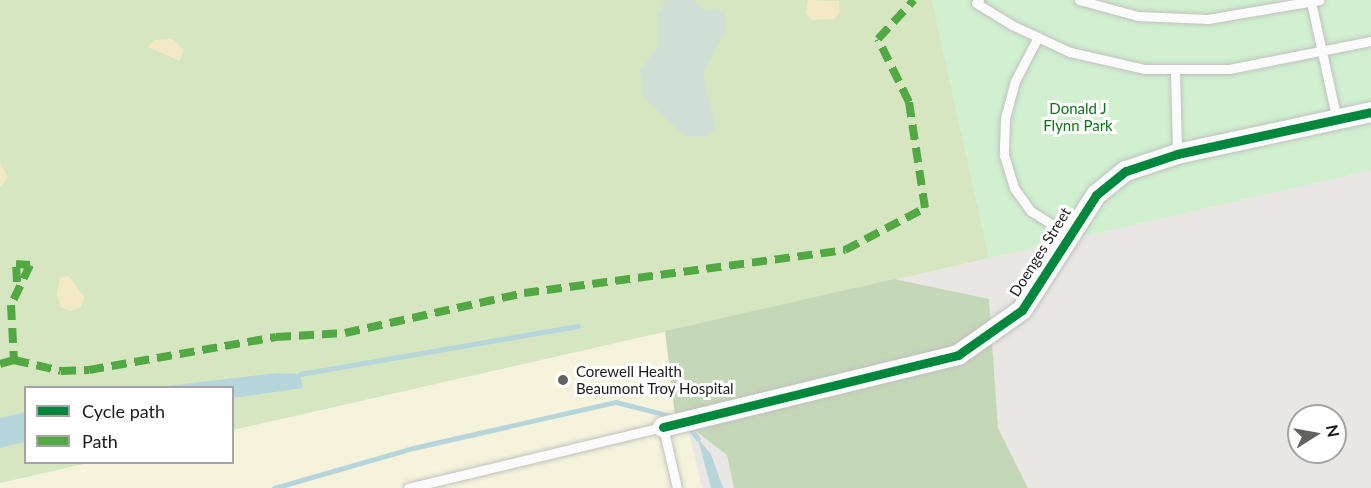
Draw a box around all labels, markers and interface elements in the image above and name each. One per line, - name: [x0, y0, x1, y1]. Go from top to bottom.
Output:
- park label: Donald J Flynn Park: [1043, 99, 1113, 134]
- street label: Doenges Street: [1005, 204, 1075, 300]
- place label: Corewell Health Beaumont Troy Hospital: [576, 362, 734, 397]
- marker: Corewell Health Beaumont Troy Hospital: [554, 371, 572, 389]
- legend: [24, 386, 234, 464]
- text: Cycle path: [82, 400, 165, 422]
- north arrow: [1287, 404, 1347, 464]
- text: N: [1323, 423, 1344, 439]
- text: Path: [82, 430, 118, 452]

